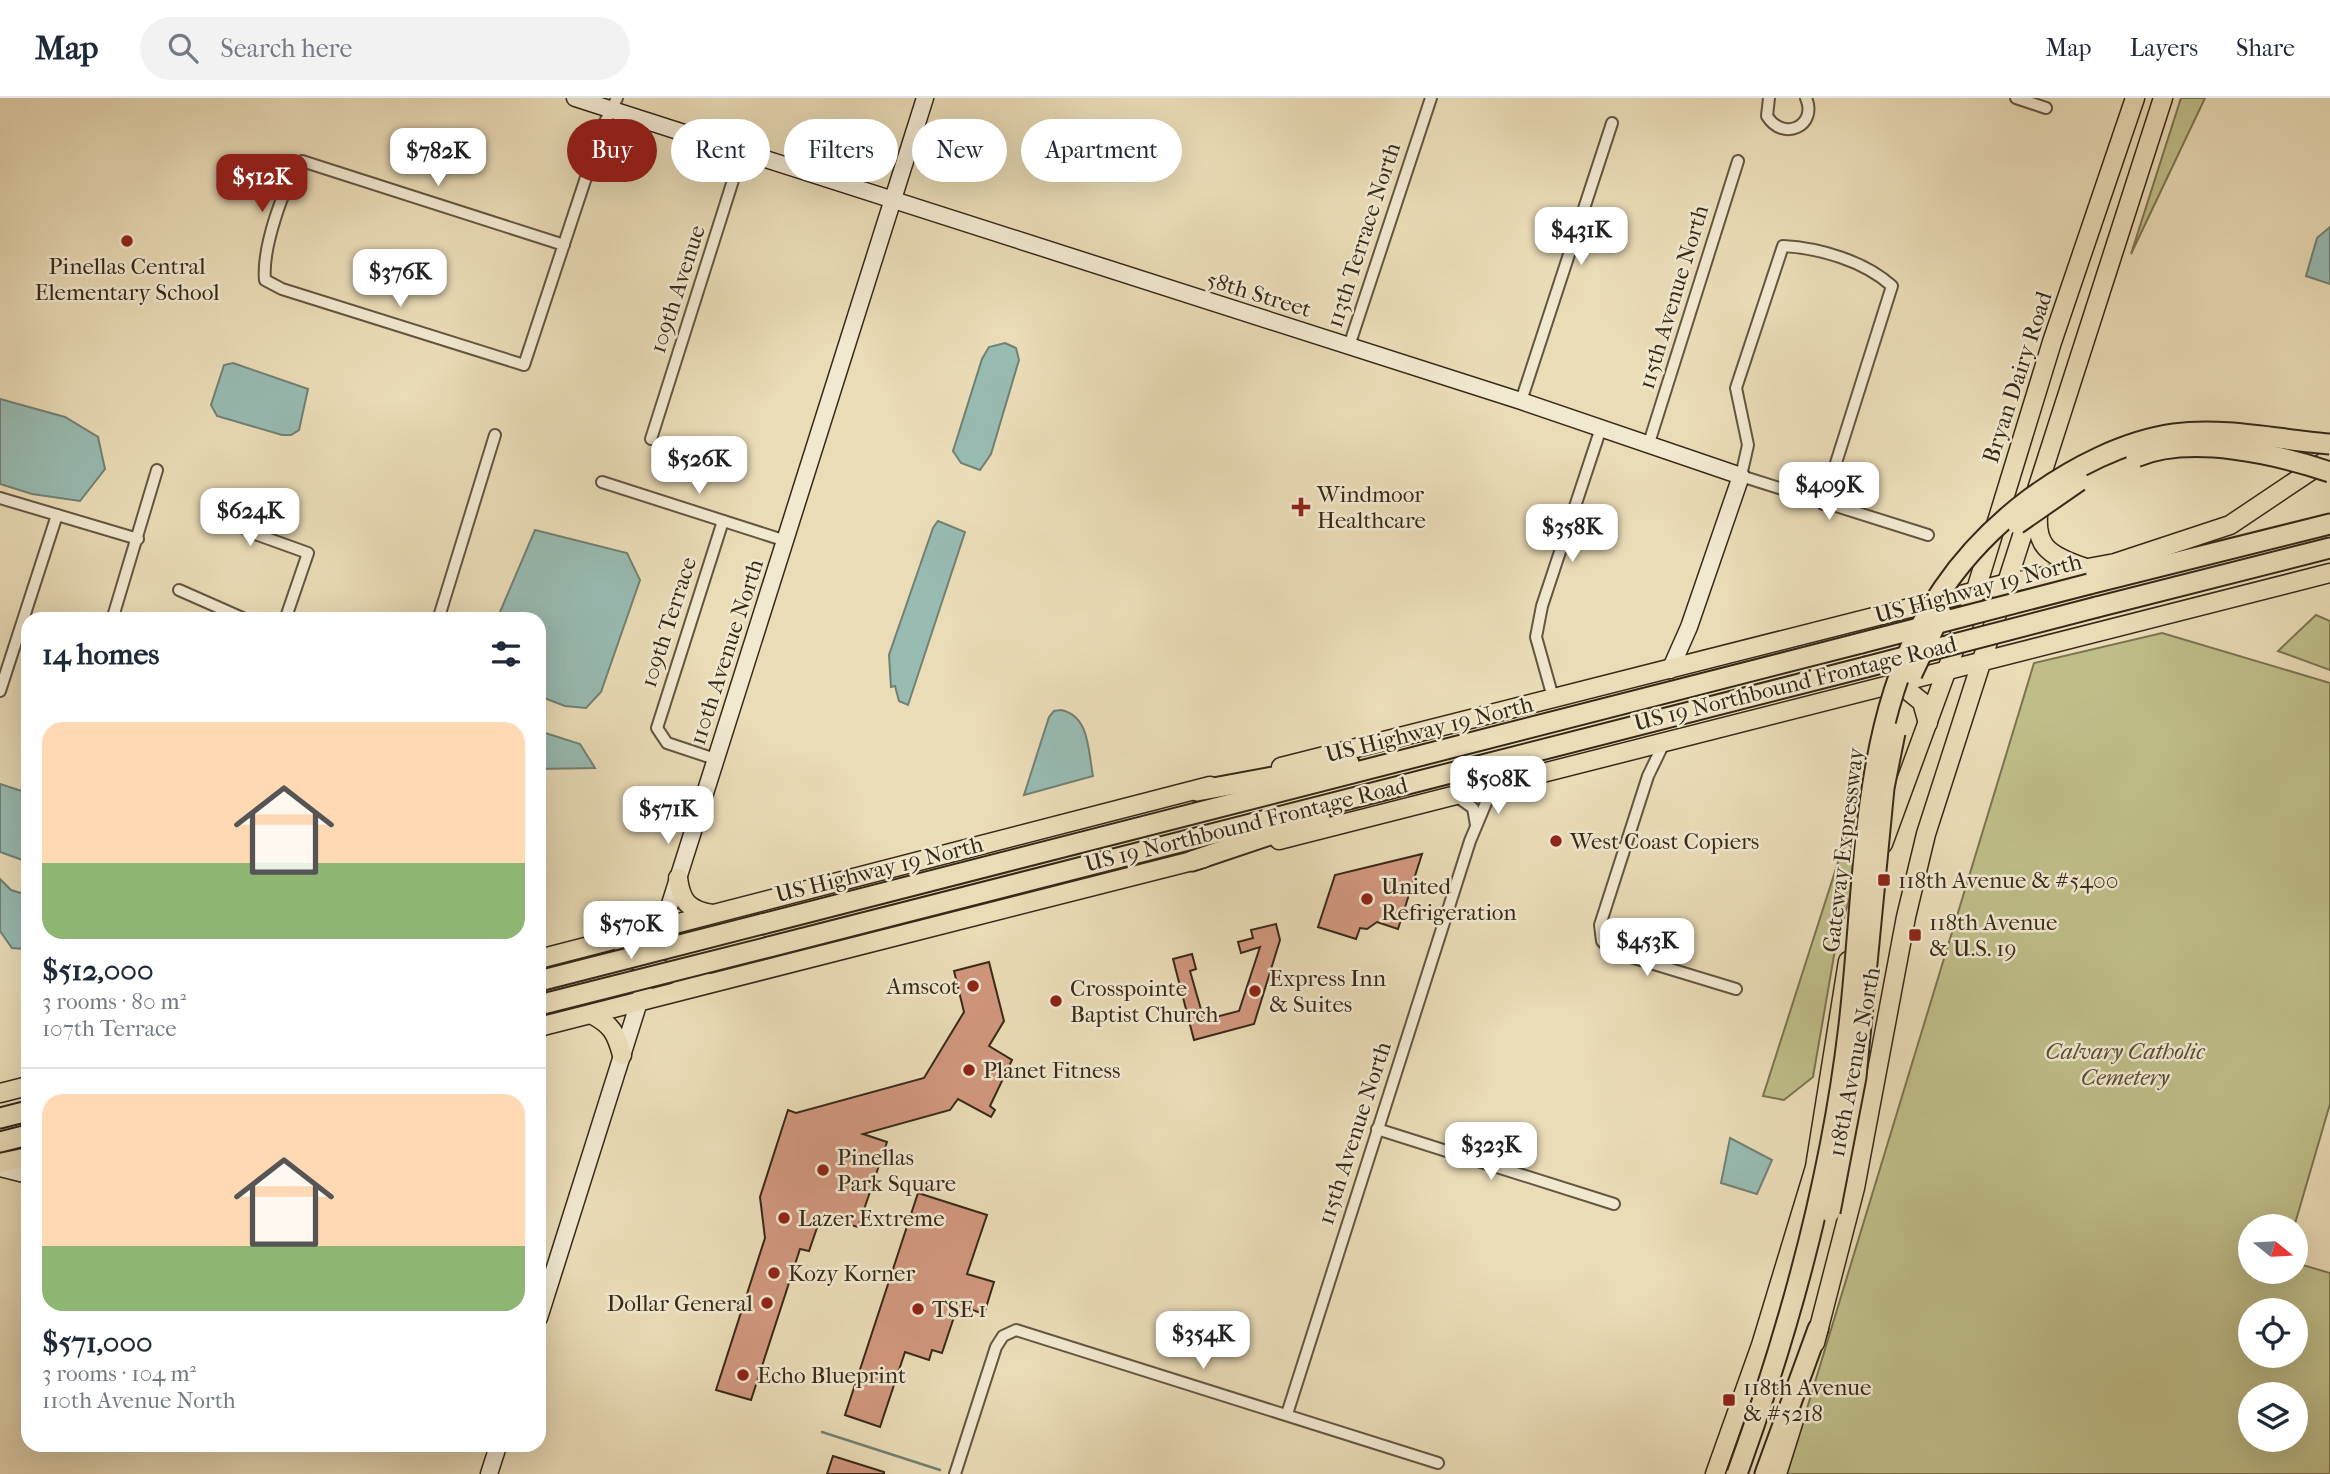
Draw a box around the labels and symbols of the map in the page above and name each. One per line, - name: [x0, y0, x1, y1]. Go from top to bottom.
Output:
- pin: $782K: [389, 129, 487, 188]
- street label: 113th Terrace North: [1321, 139, 1406, 331]
- pin: $512K: [213, 155, 311, 214]
- street label: 115th Avenue North: [1633, 202, 1714, 392]
- pin: $431K: [1532, 208, 1630, 267]
- street label: 109th Avenue: [644, 222, 711, 357]
- marker: Pinellas Central Elementary School: [119, 233, 135, 249]
- pin: $376K: [351, 250, 449, 309]
- place label: Pinellas Central Elementary School: [34, 253, 220, 306]
- street label: 58th Street: [1203, 266, 1315, 323]
- street label: Bryan Dairy Road: [1977, 288, 2058, 466]
- pin: $526K: [650, 436, 748, 496]
- pin: $409K: [1780, 462, 1878, 522]
- place label: Windmoor Healthcare: [1316, 481, 1426, 534]
- pin: $624K: [201, 489, 299, 548]
- marker: Windmoor Healthcare: [1291, 497, 1311, 517]
- pin: $358K: [1523, 504, 1621, 564]
- street label: US Highway 19 North: [1872, 548, 2085, 629]
- street label: 109th Terrace: [635, 554, 702, 691]
- street label: 110th Avenue North: [684, 556, 769, 748]
- street label: US 19 Northbound Frontage Road: [1631, 630, 1960, 737]
- street label: US Highway 19 North: [1322, 691, 1536, 768]
- street label: Gateway Expressway: [1818, 745, 1870, 954]
- pin: $508K: [1449, 756, 1547, 816]
- street label: US 19 Northbound Frontage Road: [1082, 771, 1411, 878]
- pin: $571K: [619, 786, 717, 846]
- place label: West Coast Copiers: [1569, 828, 1759, 855]
- street label: US Highway 19 North: [772, 831, 986, 908]
- marker: West Coast Copiers: [1548, 833, 1564, 849]
- place label: 118th Avenue & #5400: [1898, 867, 2118, 894]
- marker: 118th Avenue & #5400: [1876, 872, 1892, 888]
- place label: United Refrigeration: [1381, 873, 1517, 926]
- marker: United Refrigeration: [1359, 891, 1375, 907]
- pin: $570K: [582, 902, 680, 961]
- place label: 118th Avenue & U.S. 19: [1929, 909, 2057, 962]
- pin: $453K: [1598, 918, 1696, 978]
- marker: 118th Avenue & U.S. 19: [1907, 927, 1923, 943]
- place label: Express Inn & Suites: [1269, 965, 1387, 1018]
- street label: 118th Avenue North: [1823, 965, 1886, 1159]
- place label: Amscot: [886, 973, 959, 1000]
- place label: Crosspointe Baptist Church: [1070, 975, 1219, 1028]
- marker: Amscot: [965, 978, 981, 994]
- marker: Express Inn & Suites: [1247, 983, 1263, 999]
- marker: Crosspointe Baptist Church: [1048, 993, 1064, 1009]
- street label: 115th Avenue North: [1312, 1038, 1397, 1228]
- park label: Calvary Catholic Cemetery: [2045, 1038, 2206, 1091]
- place label: Planet Fitness: [983, 1057, 1120, 1084]
- marker: Planet Fitness: [961, 1062, 977, 1078]
- pin: $323K: [1442, 1122, 1540, 1182]
- place label: Pinellas Park Square: [837, 1144, 956, 1197]
- marker: Pinellas Park Square: [815, 1162, 831, 1178]
- place label: Lazer Extreme: [798, 1205, 945, 1232]
- marker: Lazer Extreme: [776, 1210, 792, 1226]
- north arrow: [2238, 1214, 2308, 1284]
- place label: Kozy Korner: [788, 1260, 915, 1287]
- marker: Kozy Korner: [766, 1265, 782, 1281]
- place label: Dollar General: [607, 1290, 754, 1317]
- marker: Dollar General: [759, 1295, 775, 1311]
- place label: TSE 1: [932, 1296, 987, 1323]
- marker: TSE 1: [910, 1301, 926, 1317]
- pin: $354K: [1154, 1312, 1252, 1371]
- place label: Echo Blueprint: [757, 1362, 906, 1389]
- marker: Echo Blueprint: [735, 1367, 751, 1383]
- place label: 118th Avenue & #5218: [1743, 1374, 1871, 1427]
- marker: 118th Avenue & #5218: [1721, 1392, 1737, 1408]

